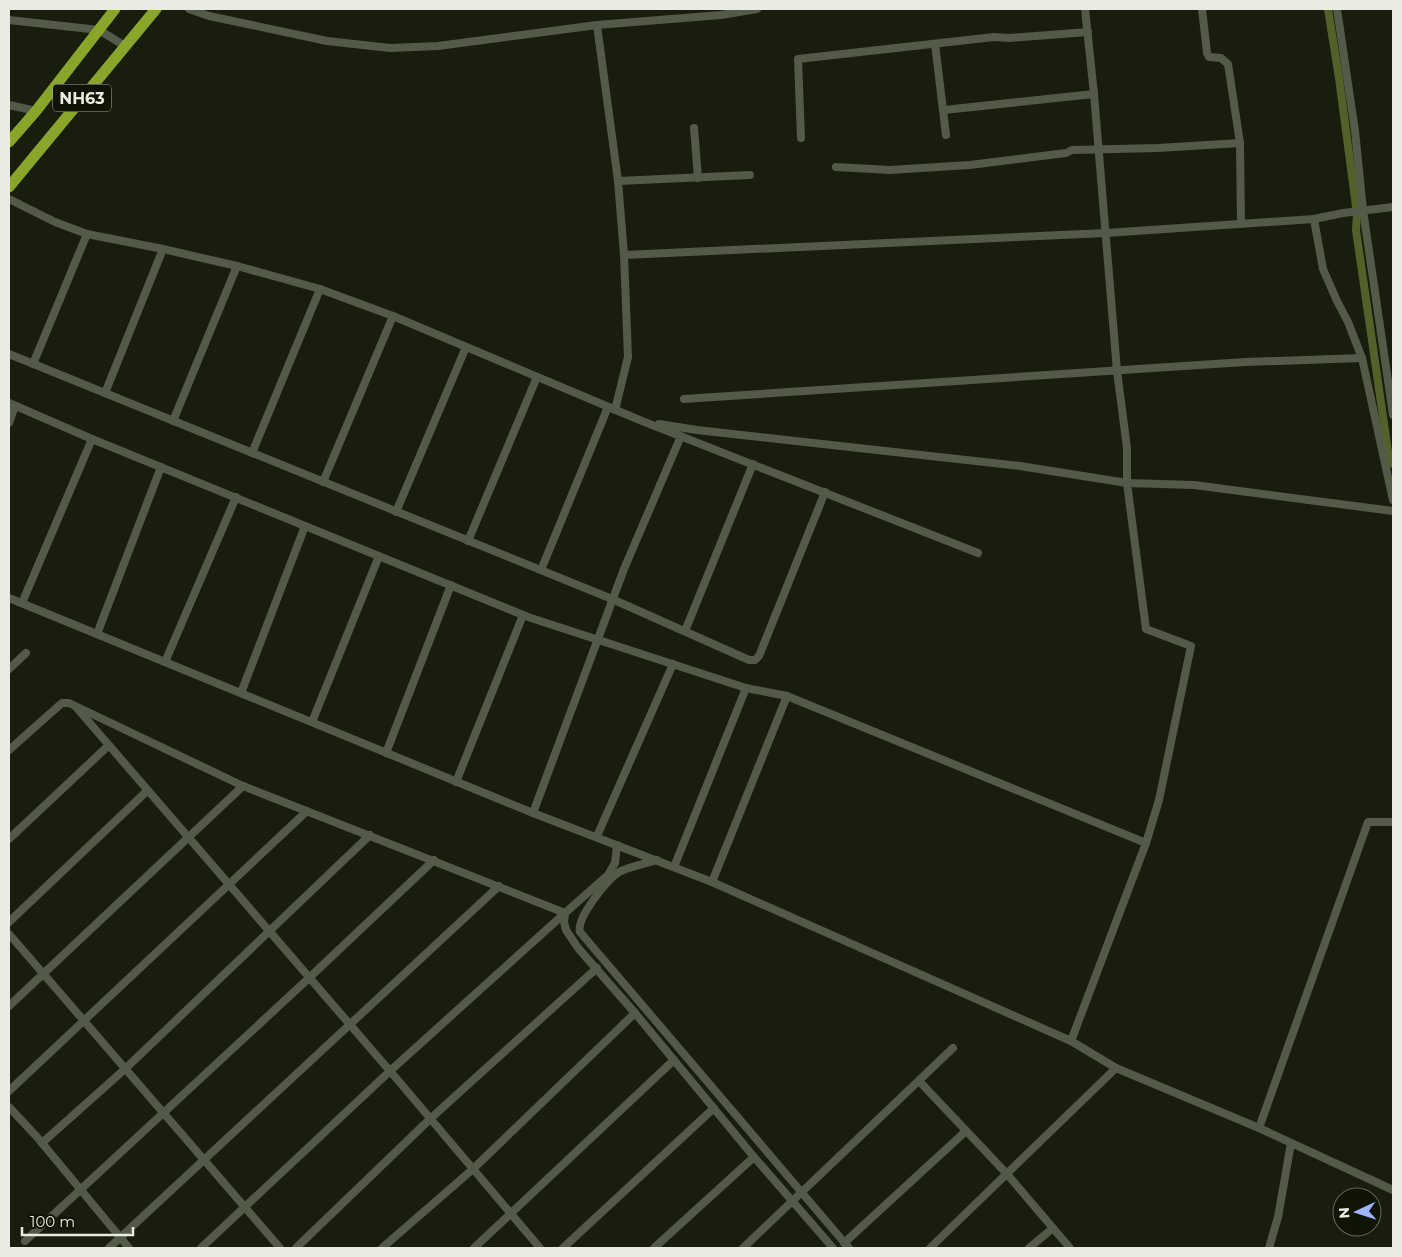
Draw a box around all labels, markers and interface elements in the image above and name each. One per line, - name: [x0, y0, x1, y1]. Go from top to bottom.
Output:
- road number: NH63: [53, 85, 111, 112]
- north arrow: [1332, 1187, 1382, 1237]
- scale bar: [22, 1204, 134, 1236]
- text: N: [1335, 1207, 1353, 1219]
- text: 100 m: [30, 1212, 75, 1231]

